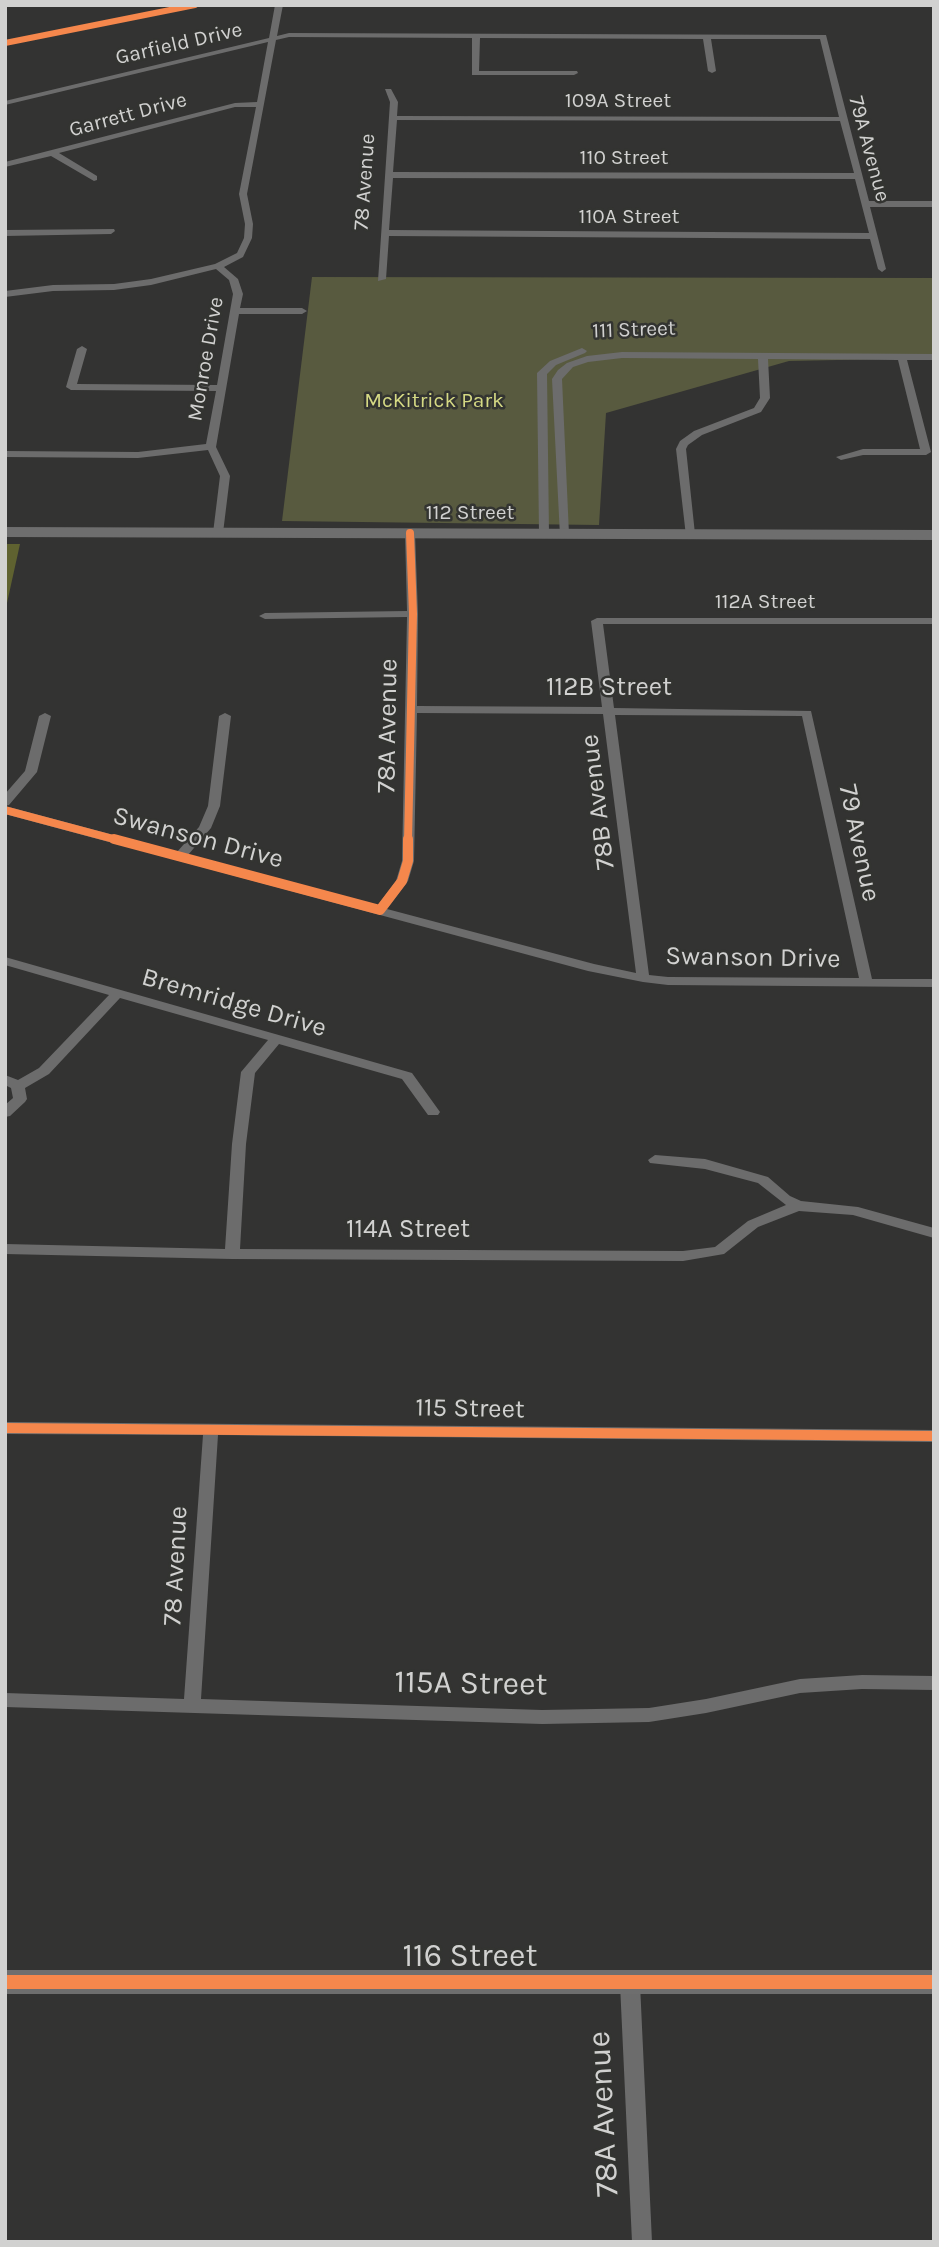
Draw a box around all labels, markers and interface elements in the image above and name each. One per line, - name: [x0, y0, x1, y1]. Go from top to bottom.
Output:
- street label: Garfield Drive: [113, 17, 245, 71]
- street label: Garrett Drive: [66, 87, 190, 143]
- street label: 109A Street: [565, 88, 671, 114]
- street label: 79A Avenue: [843, 93, 895, 205]
- street label: 78 Avenue: [349, 133, 381, 231]
- street label: 110 Street: [580, 145, 668, 171]
- street label: 110A Street: [578, 204, 680, 230]
- street label: Monroe Drive: [183, 295, 229, 423]
- street label: 111 Street: [592, 316, 676, 344]
- park label: McKitrick Park: [364, 388, 504, 414]
- street label: 112 Street: [426, 500, 514, 526]
- street label: 112A Street: [715, 589, 815, 615]
- street label: 78A Avenue: [371, 658, 405, 794]
- street label: 112B Street: [546, 672, 672, 704]
- street label: 78B Avenue: [574, 733, 622, 871]
- street label: 79 Avenue: [831, 782, 887, 904]
- street label: Swanson Drive: [109, 800, 287, 876]
- street label: Swanson Drive: [665, 941, 841, 975]
- street label: Bremridge Drive: [138, 962, 330, 1044]
- street label: 114A Street: [346, 1214, 470, 1246]
- street label: 115 Street: [415, 1392, 525, 1426]
- street label: 78 Avenue: [157, 1505, 195, 1627]
- street label: 115A Street: [394, 1663, 548, 1705]
- street label: 116 Street: [403, 1938, 537, 1976]
- street label: 78A Avenue: [580, 2030, 628, 2198]

